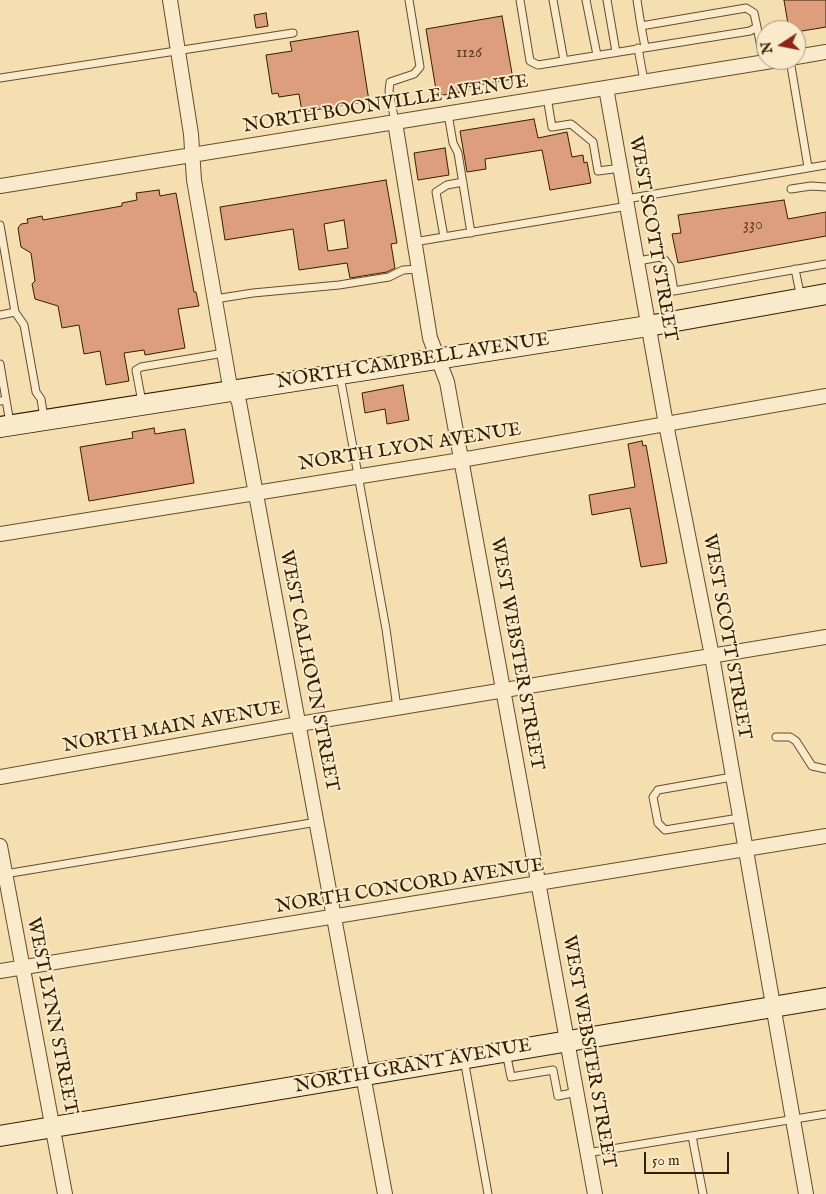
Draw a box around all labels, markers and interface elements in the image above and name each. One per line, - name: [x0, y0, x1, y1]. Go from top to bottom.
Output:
- north arrow: [756, 20, 806, 70]
- text: N: [757, 40, 777, 55]
- house number: 1126: [456, 44, 482, 64]
- street label: NORTH BOONVILLE AVENUE: [242, 71, 530, 139]
- street label: WEST SCOTT STREET: [623, 134, 681, 344]
- house number: 330: [743, 216, 763, 236]
- street label: NORTH CAMPBELL AVENUE: [275, 329, 551, 395]
- street label: NORTH LYON AVENUE: [297, 419, 523, 477]
- street label: WEST SCOTT STREET: [697, 532, 755, 742]
- street label: WEST WEBSTER STREET: [484, 536, 548, 772]
- street label: WEST CALHOUN STREET: [273, 548, 343, 794]
- street label: NORTH MAIN AVENUE: [61, 697, 285, 759]
- street label: NORTH CONCORD AVENUE: [274, 854, 546, 920]
- street label: WEST LYNN STREET: [21, 915, 81, 1117]
- street label: WEST WEBSTER STREET: [556, 934, 620, 1170]
- street label: NORTH GRANT AVENUE: [293, 1035, 533, 1099]
- scale bar: [646, 1142, 731, 1174]
- text: 50 m: [652, 1151, 680, 1170]

